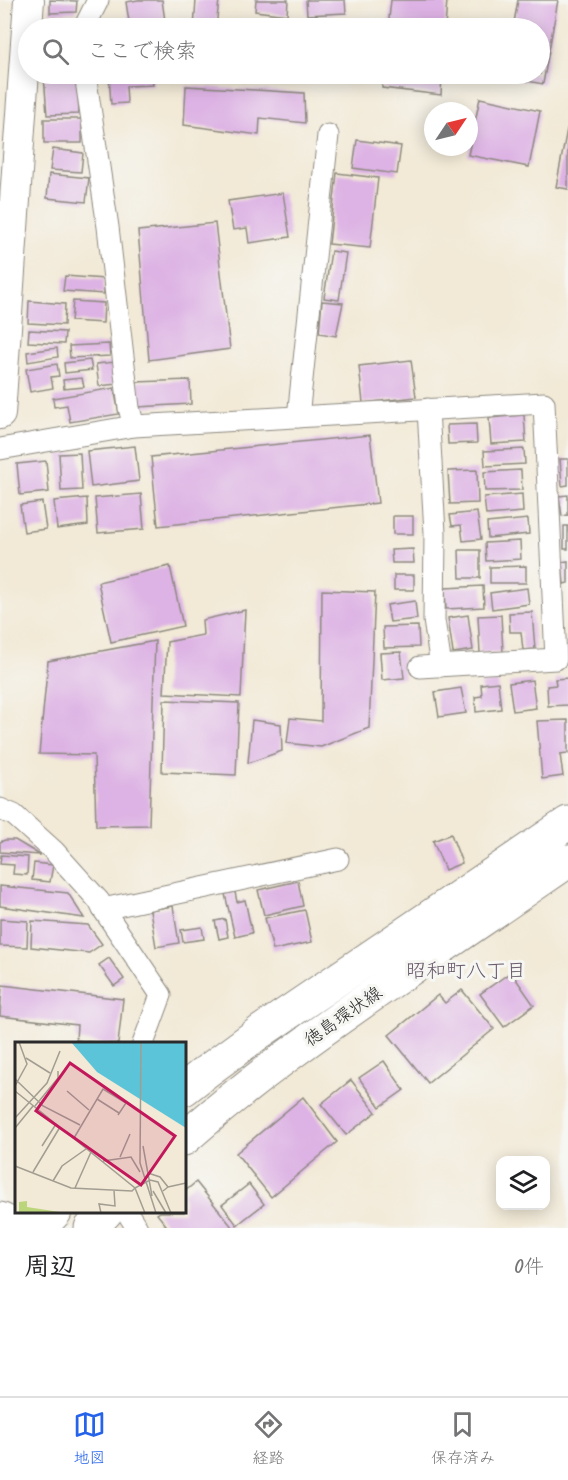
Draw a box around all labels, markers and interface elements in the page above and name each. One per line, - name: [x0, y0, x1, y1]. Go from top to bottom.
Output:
- search box: [18, 18, 550, 84]
- icon: search: [39, 35, 72, 68]
- text: ここで検索: [87, 35, 197, 70]
- north arrow: [424, 102, 478, 156]
- district label: 昭和町八丁目: [406, 956, 526, 988]
- street label: 徳島環状線: [299, 980, 389, 1055]
- inset map: [15, 1042, 186, 1213]
- map controls: [496, 1156, 550, 1210]
- button: layers: [496, 1156, 550, 1210]
- text: 周辺: [24, 1247, 76, 1289]
- text: 0件: [514, 1252, 544, 1284]
- tab: 地図: [73, 1408, 106, 1471]
- tab: 経路: [252, 1408, 285, 1471]
- tab: 保存済み: [431, 1408, 495, 1471]

